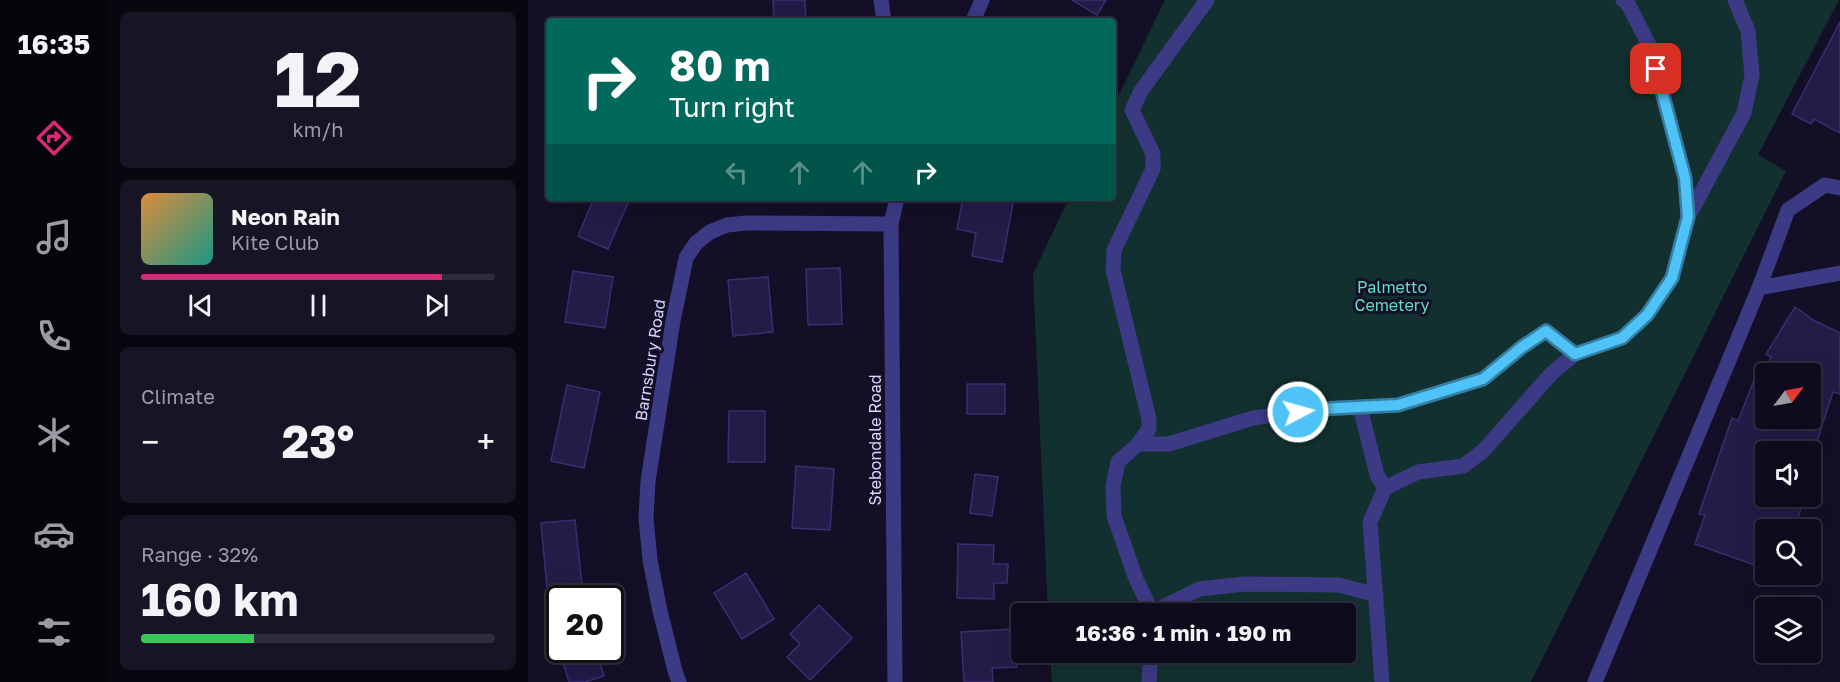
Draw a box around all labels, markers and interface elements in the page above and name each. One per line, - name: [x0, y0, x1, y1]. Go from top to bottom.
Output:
- text: 16:35: [18, 28, 90, 60]
- text: 12: [274, 31, 362, 124]
- text: 80 m: [669, 40, 770, 90]
- icon: right: [570, 42, 648, 120]
- pin: [1630, 43, 1681, 94]
- icon: arrive: [1639, 52, 1672, 85]
- text: Turn right: [669, 91, 795, 123]
- icon: directions: [33, 117, 75, 159]
- text: km/h: [293, 117, 343, 141]
- icon: left: [720, 156, 753, 189]
- icon: ahead: [783, 156, 816, 189]
- icon: ahead: [846, 156, 879, 189]
- icon: right: [909, 156, 942, 189]
- text: Neon Rain: [231, 203, 340, 230]
- icon: music: [33, 216, 75, 258]
- text: Kite Club: [231, 230, 319, 254]
- park label: Palmetto Cemetery: [1355, 277, 1430, 315]
- icon: previous: [184, 289, 217, 322]
- icon: pause: [302, 289, 335, 322]
- icon: next: [420, 289, 453, 322]
- street label: Barnsbury Road: [631, 298, 669, 422]
- icon: phone: [33, 315, 75, 357]
- north arrow: [1755, 363, 1821, 429]
- map controls: [1755, 363, 1821, 663]
- street label: Stebondale Road: [865, 374, 885, 506]
- position arrow: [1266, 380, 1330, 444]
- text: Climate: [141, 384, 215, 408]
- icon: climate: [33, 414, 75, 456]
- text: 23°: [282, 414, 354, 468]
- text: −: [141, 422, 159, 461]
- text: +: [477, 422, 495, 461]
- button: sound: [1755, 441, 1821, 507]
- icon: car: [33, 513, 75, 555]
- button: search: [1755, 519, 1821, 585]
- text: Range · 32%: [141, 542, 258, 566]
- text: 160 km: [141, 572, 299, 626]
- speed limit sign: 20: [546, 585, 624, 663]
- button: layers: [1755, 597, 1821, 663]
- icon: filters: [33, 611, 75, 653]
- text: 16:36 · 1 min · 190 m: [1076, 619, 1291, 646]

